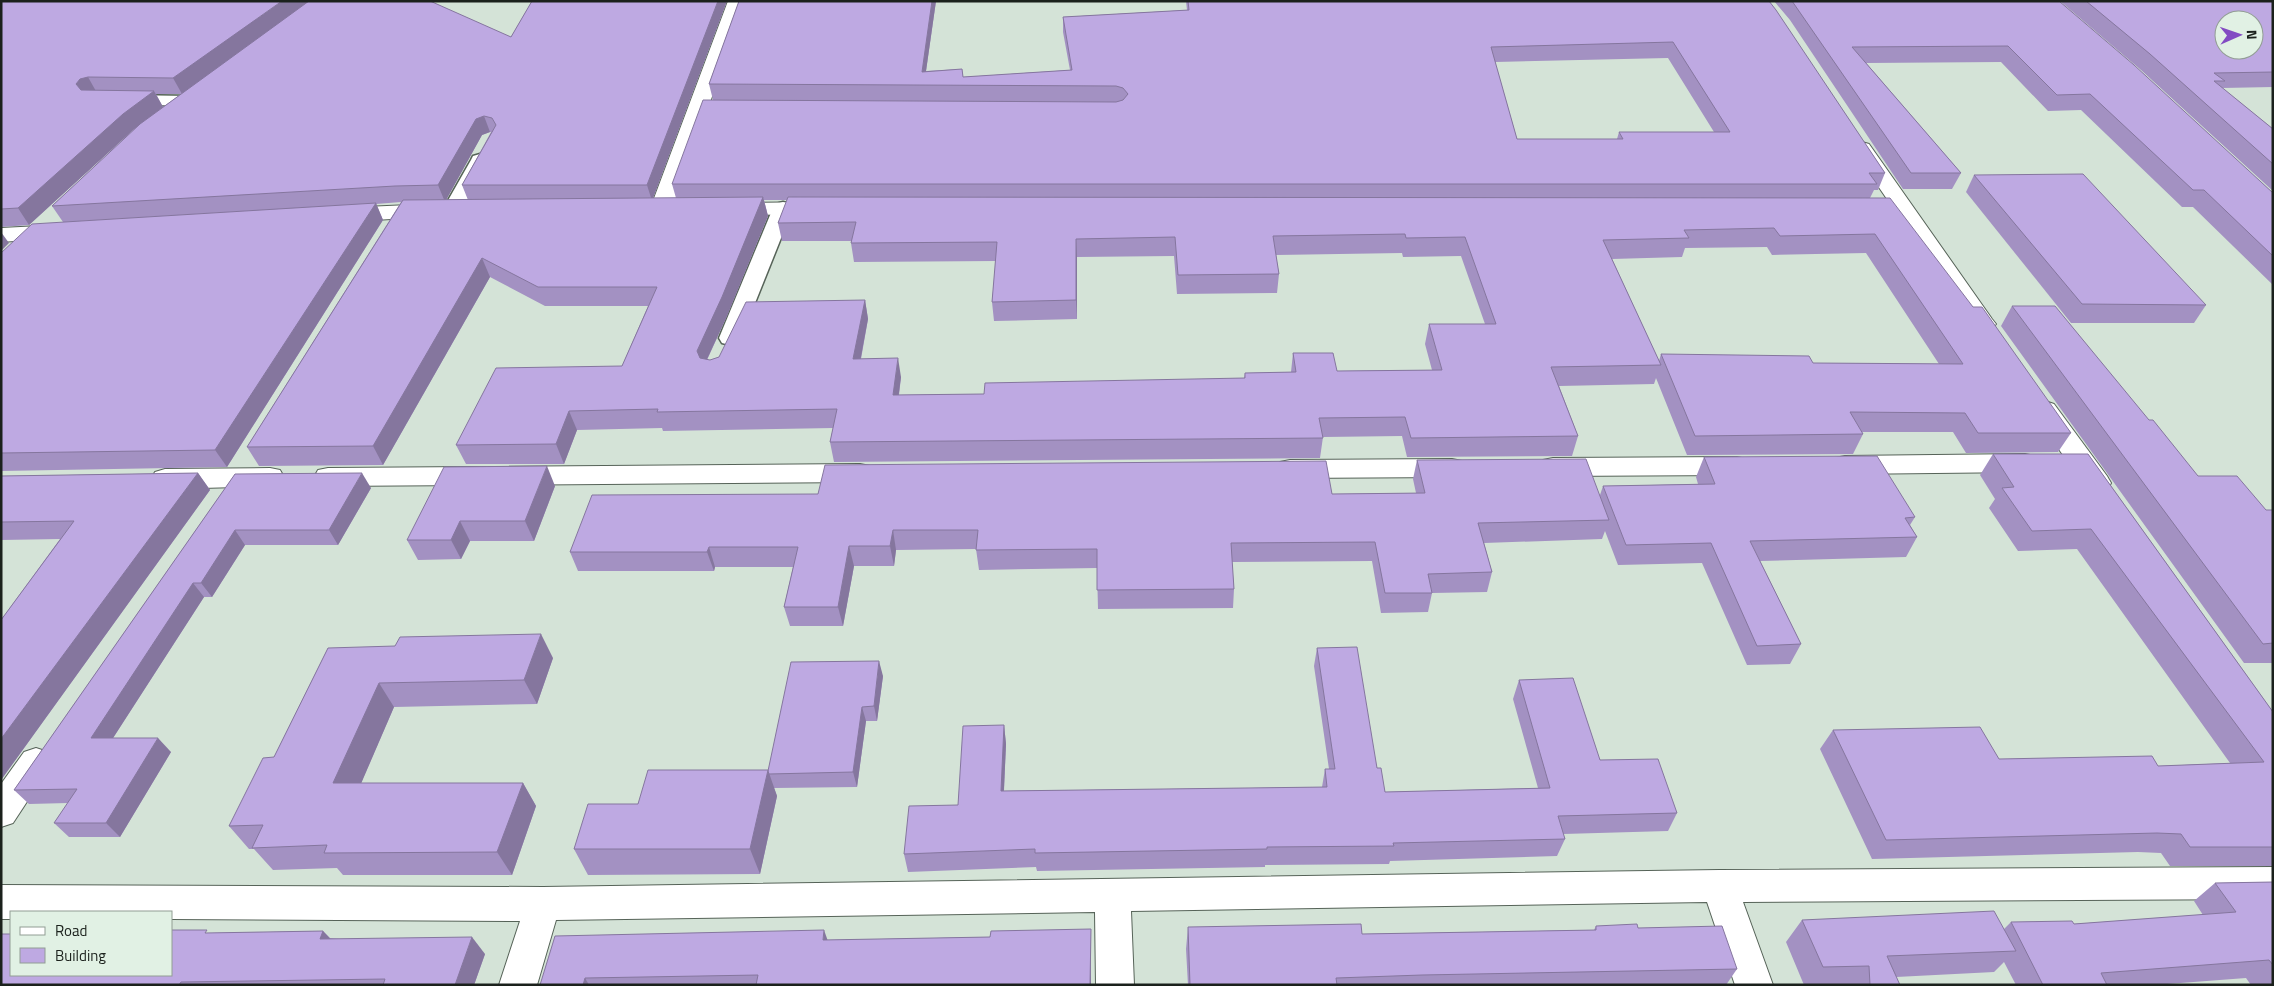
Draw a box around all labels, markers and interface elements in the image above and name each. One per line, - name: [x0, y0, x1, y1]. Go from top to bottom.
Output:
- north arrow: [2214, 10, 2264, 60]
- text: N: [2242, 29, 2263, 40]
- legend: [10, 911, 172, 976]
- text: Road: [55, 919, 87, 942]
- text: Building: [55, 944, 106, 967]

